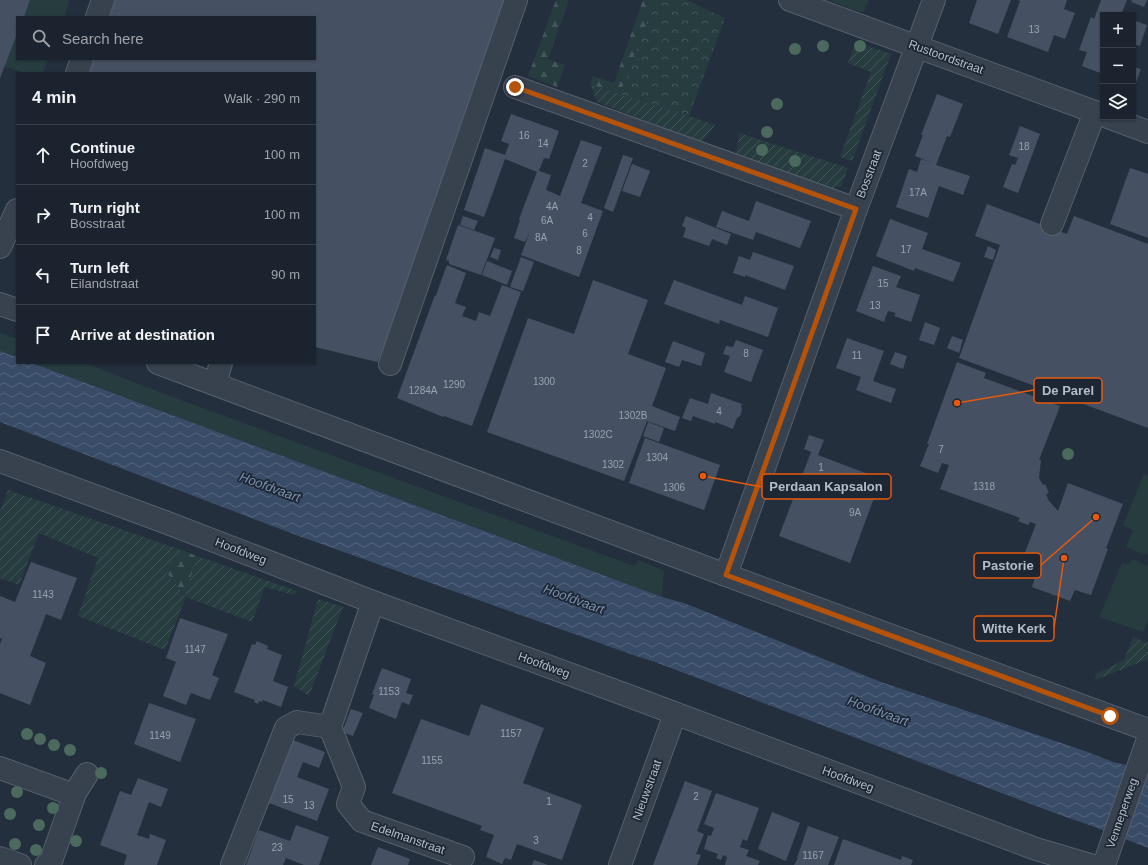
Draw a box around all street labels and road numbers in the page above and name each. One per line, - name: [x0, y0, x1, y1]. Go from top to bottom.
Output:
- street label: Rustoordstraat: [907, 37, 986, 77]
- street label: Bosstraat: [853, 147, 885, 200]
- street label: Hoofdweg: [213, 535, 269, 567]
- street label: Hoofdweg: [516, 649, 572, 681]
- street label: Nieuwstraat: [630, 757, 665, 822]
- street label: Hoofdweg: [820, 763, 876, 795]
- street label: Venneperweg: [1103, 776, 1141, 850]
- street label: Edelmanstraat: [369, 819, 447, 857]

